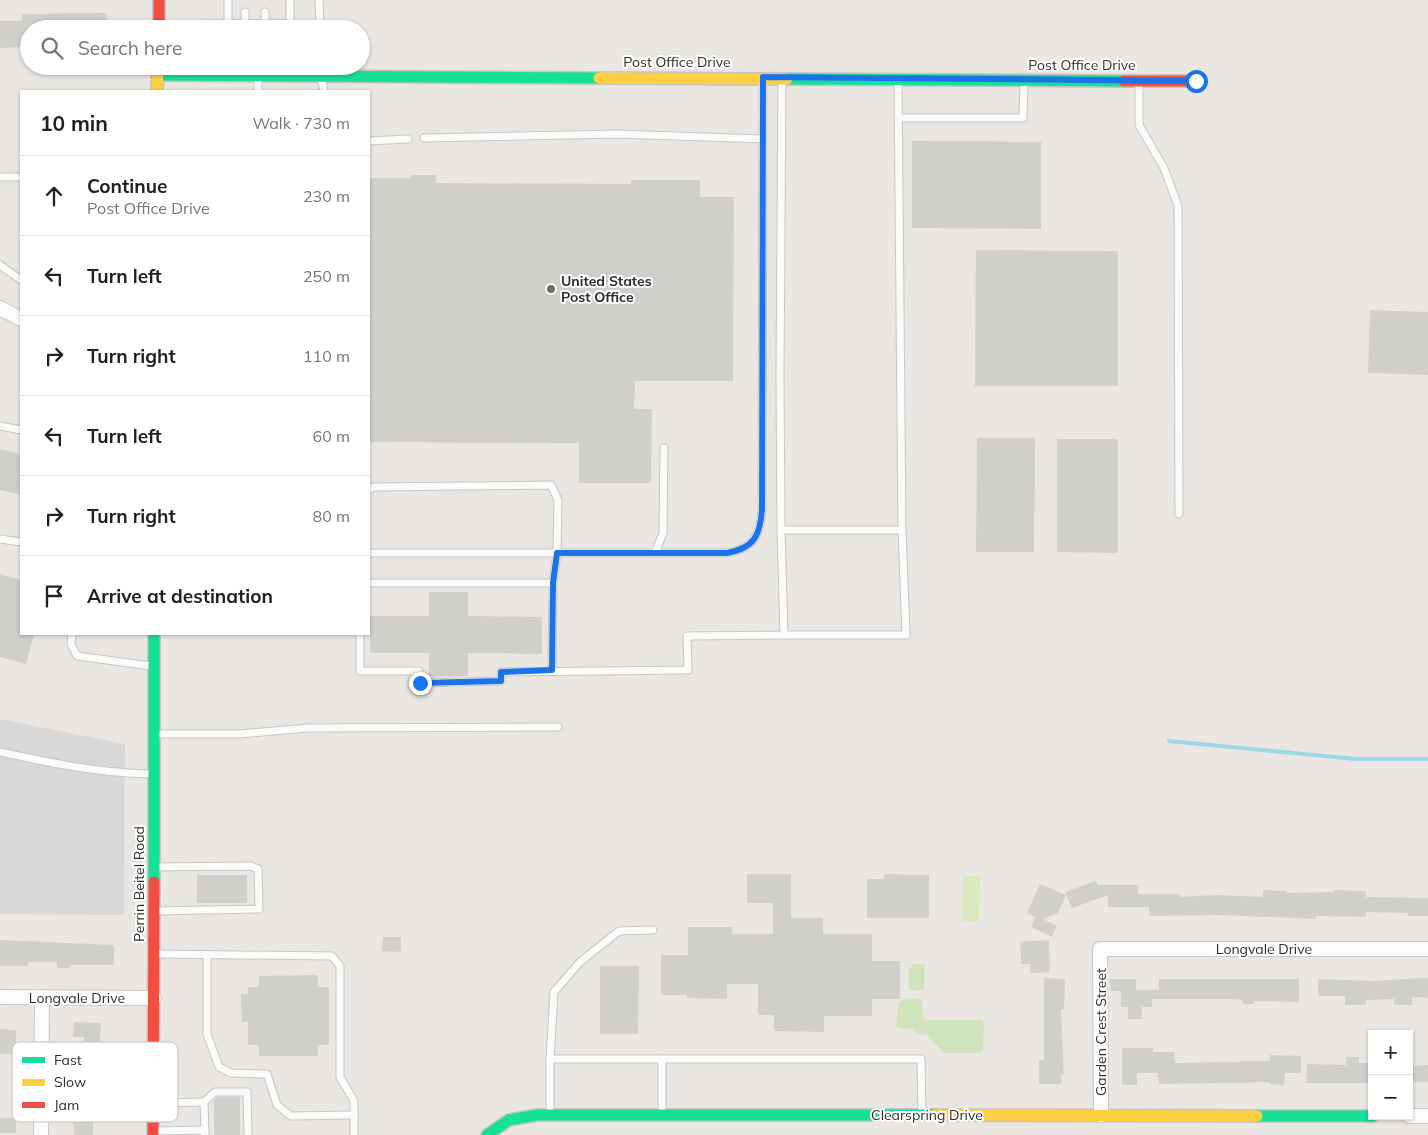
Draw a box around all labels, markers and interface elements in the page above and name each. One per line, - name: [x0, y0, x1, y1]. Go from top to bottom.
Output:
- search box: [20, 20, 370, 75]
- icon: search: [38, 34, 66, 62]
- text: Search here: [78, 36, 182, 60]
- street label: Post Office Drive: [623, 53, 731, 71]
- street label: Post Office Drive: [1028, 56, 1136, 74]
- route start: [1185, 70, 1208, 93]
- text: 10 min: [40, 110, 108, 136]
- text: Walk · 730 m: [252, 113, 350, 133]
- text: Continue: [87, 174, 167, 198]
- icon: ahead: [40, 182, 68, 210]
- text: 230 m: [303, 186, 350, 206]
- text: Post Office Drive: [87, 198, 210, 218]
- icon: left: [40, 262, 68, 290]
- text: Turn left: [87, 264, 162, 288]
- text: 250 m: [303, 266, 350, 286]
- place label: United States Post Office: [561, 272, 652, 306]
- marker: United States Post Office: [545, 283, 557, 295]
- icon: right: [40, 342, 68, 370]
- text: Turn right: [87, 344, 176, 368]
- text: 110 m: [303, 346, 350, 366]
- icon: left: [40, 422, 68, 450]
- text: Turn left: [87, 424, 162, 448]
- text: 60 m: [313, 426, 350, 446]
- icon: right: [40, 502, 68, 530]
- text: Turn right: [87, 504, 176, 528]
- text: 80 m: [313, 506, 350, 526]
- icon: arrive: [40, 582, 68, 610]
- text: Arrive at destination: [87, 584, 273, 608]
- route end: [409, 672, 432, 695]
- street label: Perrin Beitel Road: [130, 826, 148, 942]
- street label: Longvale Drive: [1216, 940, 1312, 958]
- street label: Garden Crest Street: [1092, 968, 1110, 1096]
- street label: Longvale Drive: [29, 989, 125, 1007]
- map controls: [1368, 1030, 1413, 1120]
- button: +: [1368, 1030, 1413, 1075]
- legend: [12, 1042, 178, 1122]
- text: Fast: [54, 1051, 82, 1069]
- text: Slow: [54, 1073, 86, 1091]
- button: −: [1368, 1075, 1413, 1120]
- text: Jam: [54, 1096, 79, 1114]
- street label: Clearspring Drive: [871, 1106, 983, 1124]

